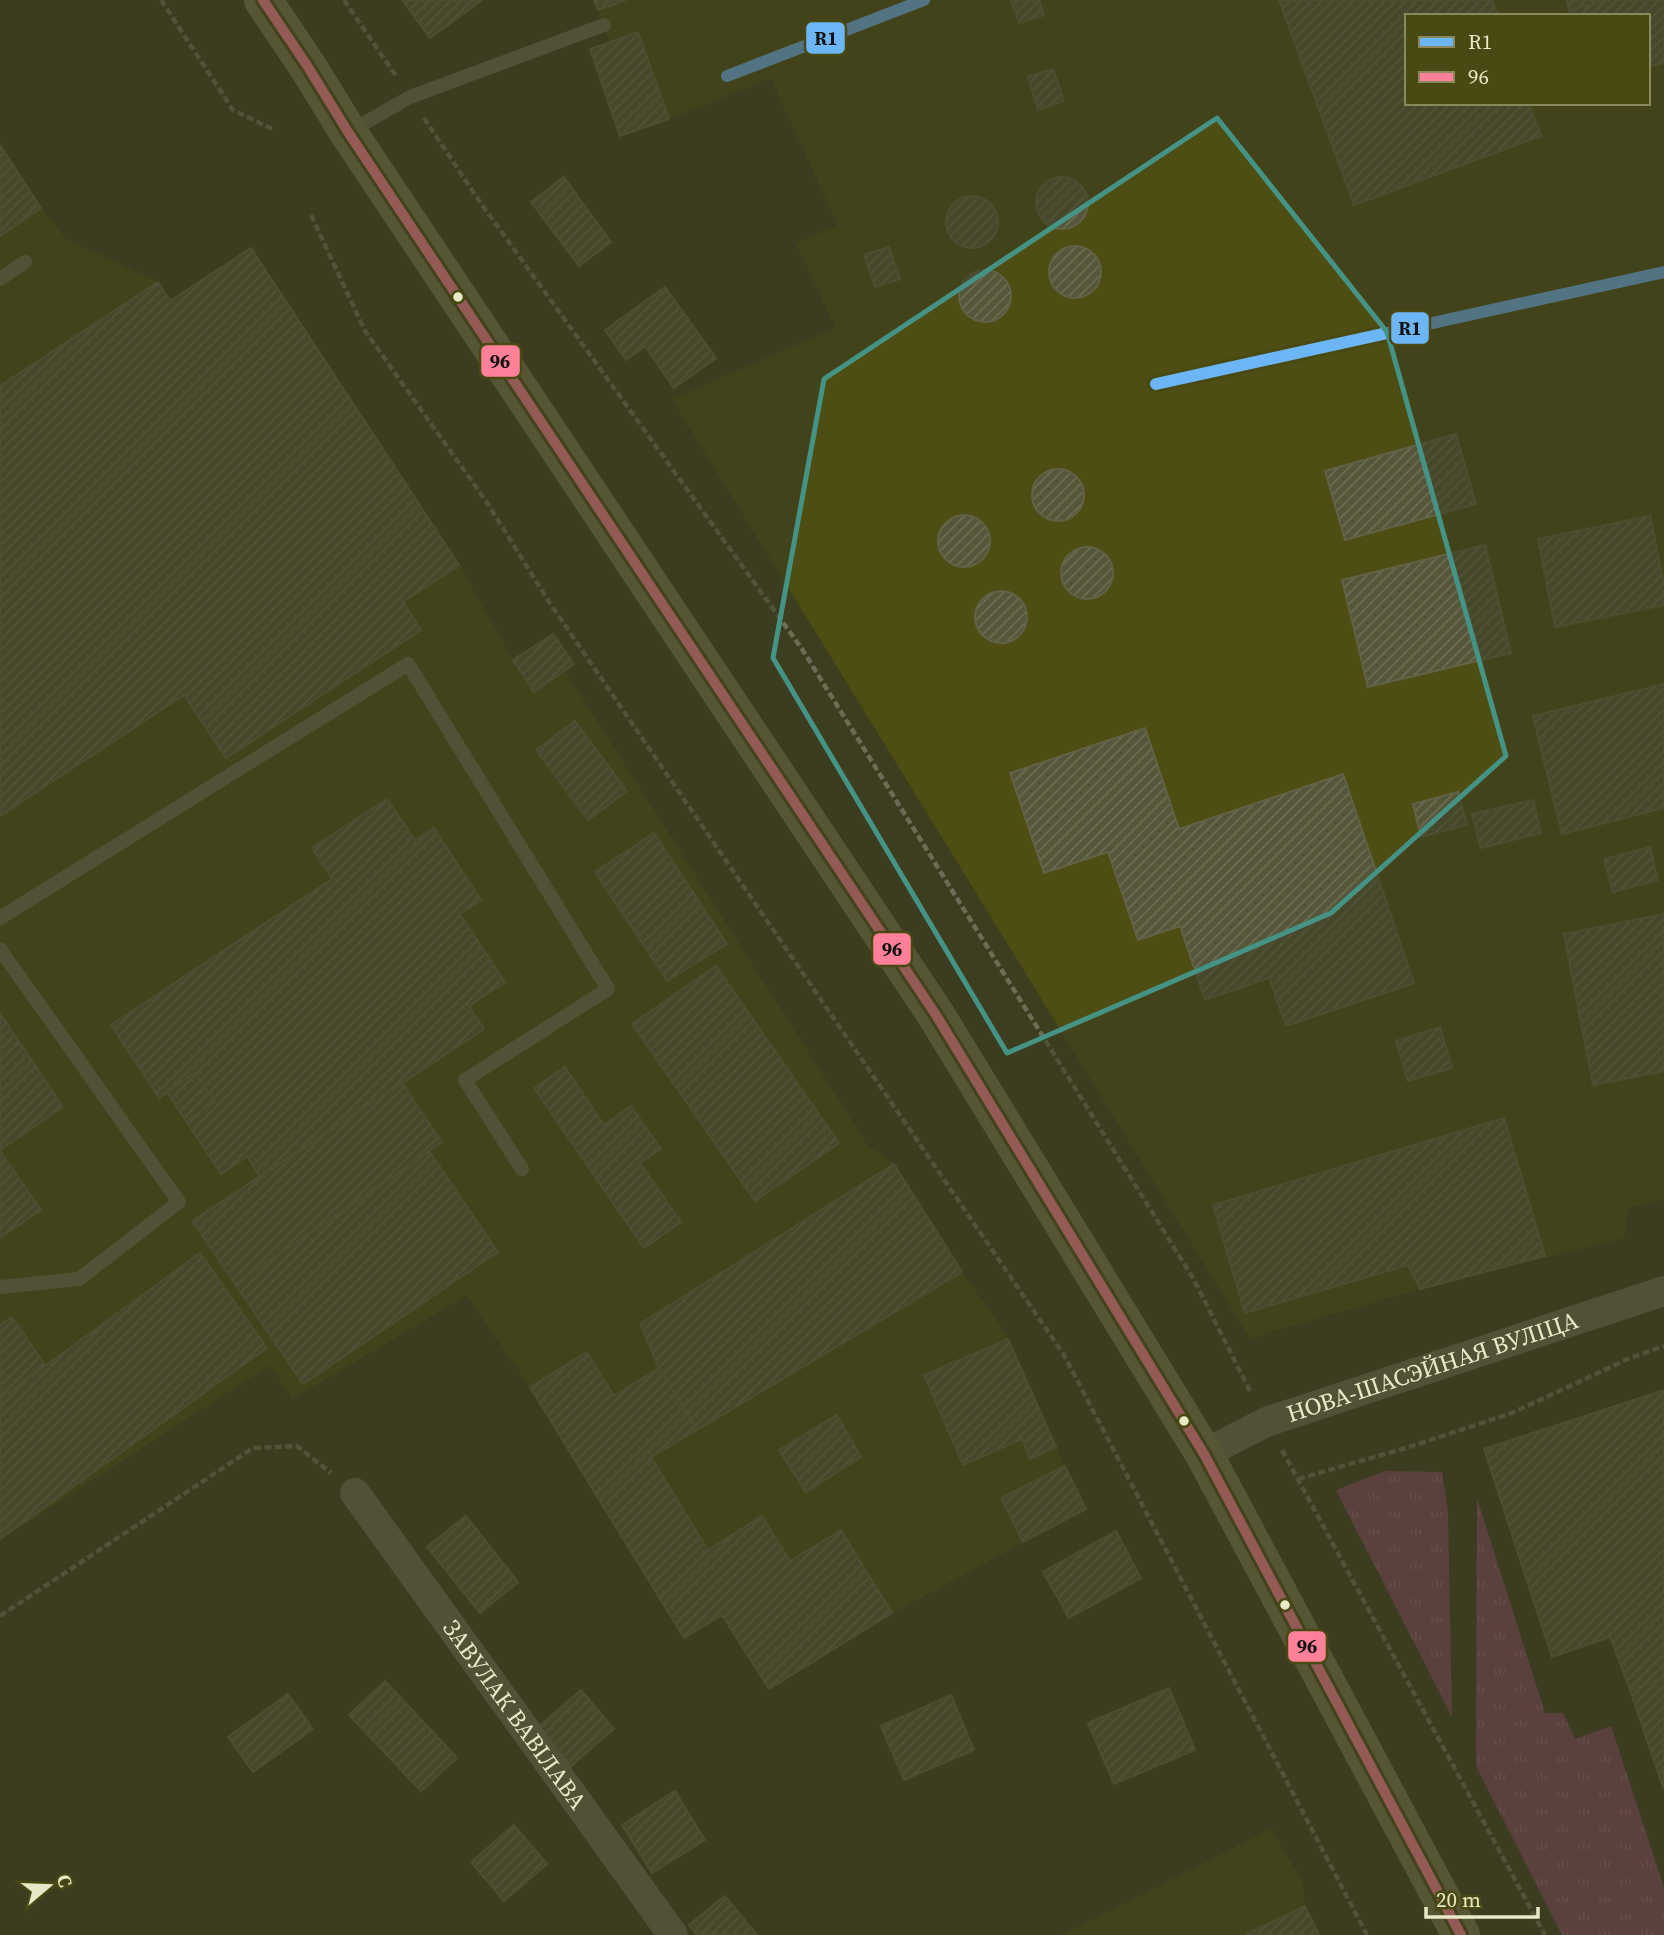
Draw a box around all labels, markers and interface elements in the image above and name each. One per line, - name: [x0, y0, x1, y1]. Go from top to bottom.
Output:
- legend: [1405, 14, 1650, 105]
- line badge: R1: [805, 21, 846, 55]
- text: R1: [814, 25, 838, 51]
- text: R1: [1468, 27, 1492, 56]
- text: 96: [1468, 62, 1489, 91]
- unlabelled marker: [451, 290, 465, 304]
- line badge: R1: [1390, 311, 1430, 345]
- text: R1: [1398, 315, 1422, 341]
- line badge: 96: [480, 344, 521, 378]
- text: 96: [490, 348, 510, 374]
- line badge: 96: [872, 932, 912, 966]
- text: 96: [882, 936, 902, 962]
- street label: НОВА-ШАСЭЙНАЯ ВУЛІЦА: [1282, 1303, 1582, 1430]
- unlabelled marker: [1177, 1414, 1191, 1428]
- unlabelled marker: [1278, 1598, 1292, 1612]
- street label: ЗАВУЛАК ВАВІЛАВА: [435, 1613, 595, 1816]
- line badge: 96: [1287, 1630, 1327, 1663]
- text: 96: [1297, 1633, 1317, 1659]
- north arrow: [14, 1851, 84, 1921]
- text: С: [51, 1871, 79, 1890]
- scale bar: [1426, 1876, 1538, 1920]
- text: 20 m: [1436, 1885, 1481, 1914]

